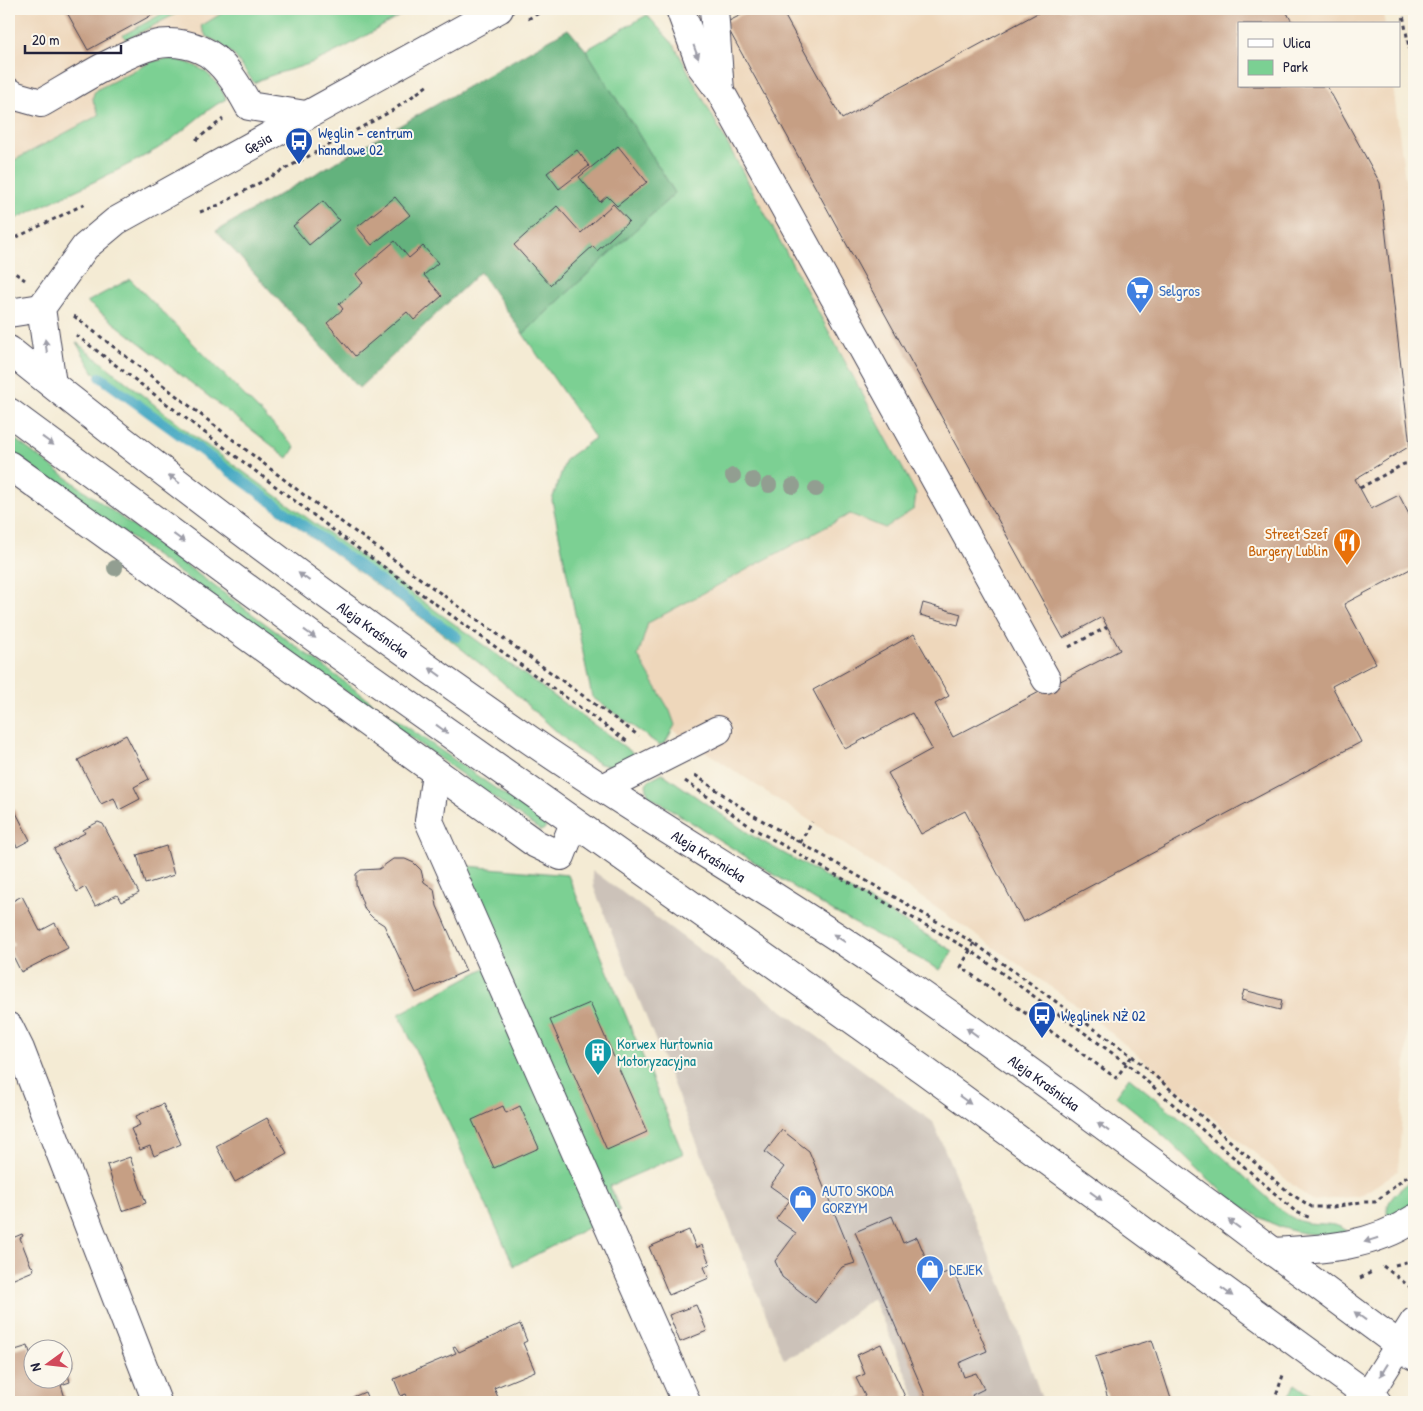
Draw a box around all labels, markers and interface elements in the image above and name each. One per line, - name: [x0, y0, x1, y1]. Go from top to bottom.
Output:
- scale bar: [25, 22, 121, 54]
- legend: [1238, 22, 1400, 88]
- text: 20 m: [32, 29, 59, 50]
- text: Ulica: [1283, 32, 1310, 53]
- one-way arrow: [692, 45, 700, 60]
- text: Park: [1283, 56, 1308, 77]
- place label: Węglin - centrum handlowe 02: [318, 122, 413, 160]
- bus stop icon: Węglin - centrum handlowe 02: [284, 126, 314, 165]
- street label: Gęsia: [240, 127, 275, 159]
- supermarket icon: Selgros: [1125, 275, 1155, 314]
- place label: Selgros: [1159, 280, 1200, 301]
- one-way arrow: [42, 338, 50, 354]
- one-way arrow: [41, 436, 55, 446]
- one-way arrow: [168, 474, 181, 485]
- place label: Street Szef Burgery Lublin: [1249, 523, 1329, 561]
- restaurant icon: Street Szef Burgery Lublin: [1332, 527, 1362, 566]
- one-way arrow: [172, 532, 185, 543]
- one-way arrow: [297, 572, 311, 582]
- street label: Aleja Kraśnicka: [333, 596, 414, 662]
- one-way arrow: [303, 629, 317, 639]
- one-way arrow: [429, 667, 442, 677]
- one-way arrow: [435, 724, 449, 734]
- street label: Aleja Kraśnicka: [668, 825, 750, 887]
- one-way arrow: [832, 934, 845, 943]
- bus stop icon: Węglinek NŻ 02: [1027, 1000, 1057, 1039]
- place label: Węglinek NŻ 02: [1061, 1005, 1145, 1026]
- one-way arrow: [966, 1026, 979, 1037]
- place label: Korwex Hurtownia Motoryzacyjna: [617, 1033, 713, 1071]
- building icon: Korwex Hurtownia Motoryzacyjna: [583, 1037, 613, 1076]
- street label: Aleja Kraśnicka: [1004, 1049, 1084, 1116]
- one-way arrow: [958, 1095, 972, 1105]
- one-way arrow: [1096, 1122, 1110, 1132]
- place label: AUTO SKODA GORZYM: [822, 1180, 895, 1218]
- shop icon: AUTO SKODA GORZYM: [788, 1184, 818, 1223]
- one-way arrow: [1089, 1191, 1103, 1201]
- one-way arrow: [1228, 1218, 1241, 1229]
- one-way arrow: [1363, 1237, 1378, 1244]
- shop icon: DEJEK: [915, 1254, 945, 1293]
- place label: DEJEK: [949, 1259, 983, 1280]
- one-way arrow: [1220, 1287, 1234, 1297]
- one-way arrow: [1353, 1311, 1367, 1321]
- north arrow: [22, 1338, 72, 1388]
- text: N: [25, 1361, 45, 1374]
- one-way arrow: [1379, 1363, 1388, 1377]

